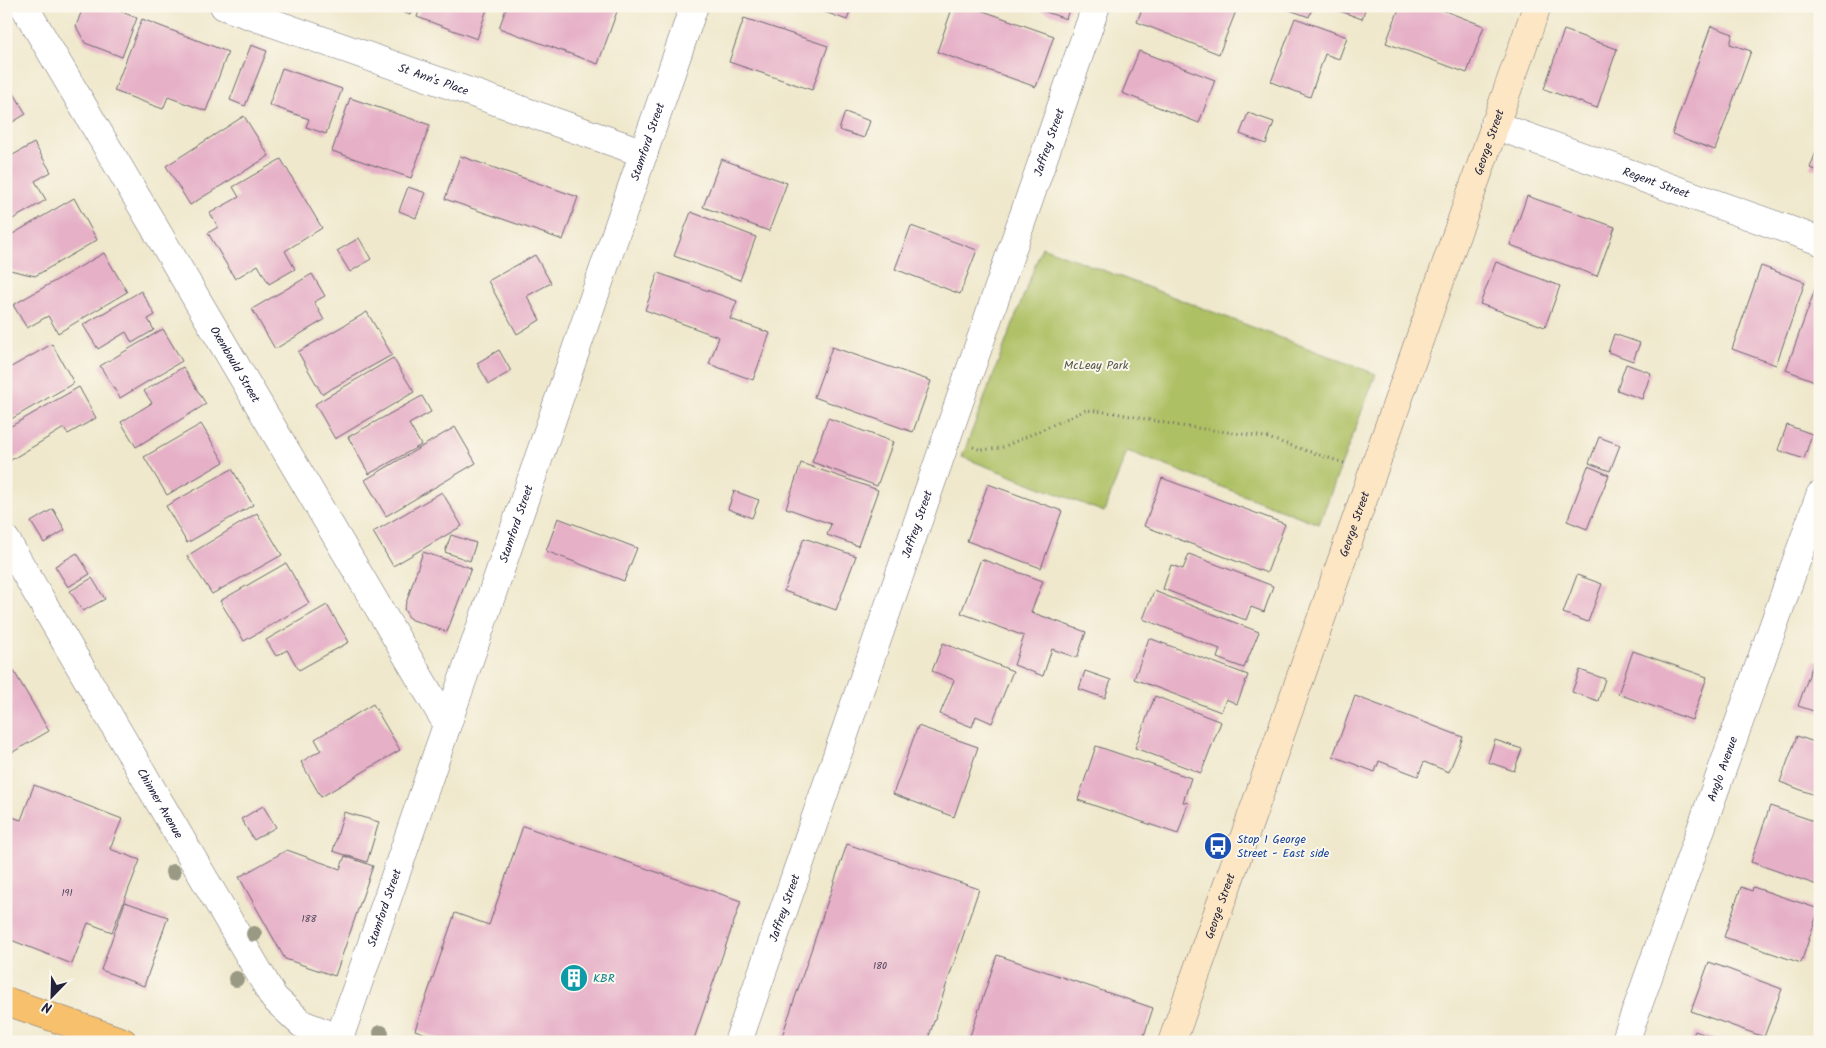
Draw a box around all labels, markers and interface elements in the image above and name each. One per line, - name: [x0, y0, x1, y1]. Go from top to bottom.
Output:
- street label: St Ann's Place: [396, 59, 472, 101]
- street label: Stamford Street: [626, 100, 670, 183]
- street label: Jaffrey Street: [1029, 106, 1070, 179]
- street label: George Street: [1469, 107, 1510, 178]
- street label: Regent Street: [1620, 162, 1692, 204]
- street label: Oxenbould Street: [205, 323, 265, 407]
- park label: McLeay Park: [1064, 356, 1129, 375]
- street label: Stamford Street: [494, 482, 539, 566]
- street label: Jaffrey Street: [897, 487, 938, 561]
- street label: George Street: [1335, 489, 1375, 560]
- street label: Anglo Avenue: [1702, 733, 1743, 804]
- street label: Chinner Avenue: [131, 765, 188, 843]
- place label: Stop 1 George Street - East side: [1237, 830, 1330, 863]
- bus stop icon: Stop 1 George Street - East side: [1203, 831, 1233, 861]
- street label: Stamford Street: [362, 866, 407, 949]
- street label: Jaffrey Street: [764, 871, 805, 944]
- street label: George Street: [1200, 871, 1241, 942]
- house number: 191: [61, 885, 73, 901]
- house number: 188: [301, 911, 318, 927]
- house number: 180: [873, 958, 887, 974]
- building icon: KBR: [559, 963, 589, 993]
- place label: KBR: [593, 969, 615, 988]
- north arrow: [28, 970, 78, 1020]
- text: N: [39, 995, 56, 1019]

